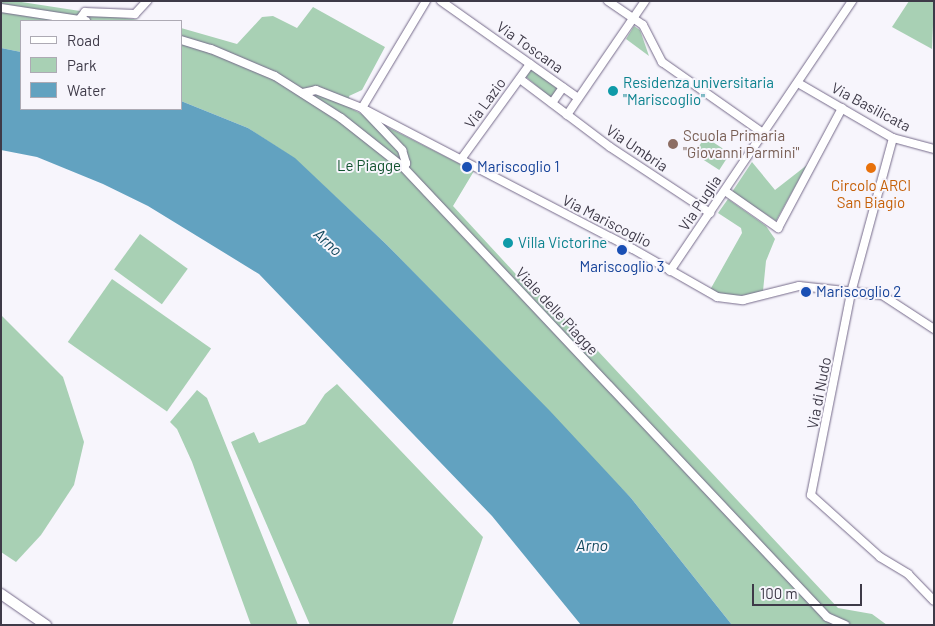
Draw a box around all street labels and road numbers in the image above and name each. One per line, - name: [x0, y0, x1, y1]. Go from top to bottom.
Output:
- street label: Via Toscana: [493, 17, 567, 77]
- street label: Via Lazio: [461, 74, 509, 132]
- street label: Via Basilicata: [828, 79, 914, 135]
- street label: Via Umbria: [603, 121, 671, 175]
- street label: Via Puglia: [675, 172, 725, 234]
- street label: Via Mariscoglio: [559, 191, 655, 251]
- street label: Viale delle Piagge: [512, 263, 602, 359]
- street label: Via di Nudo: [803, 356, 835, 430]

